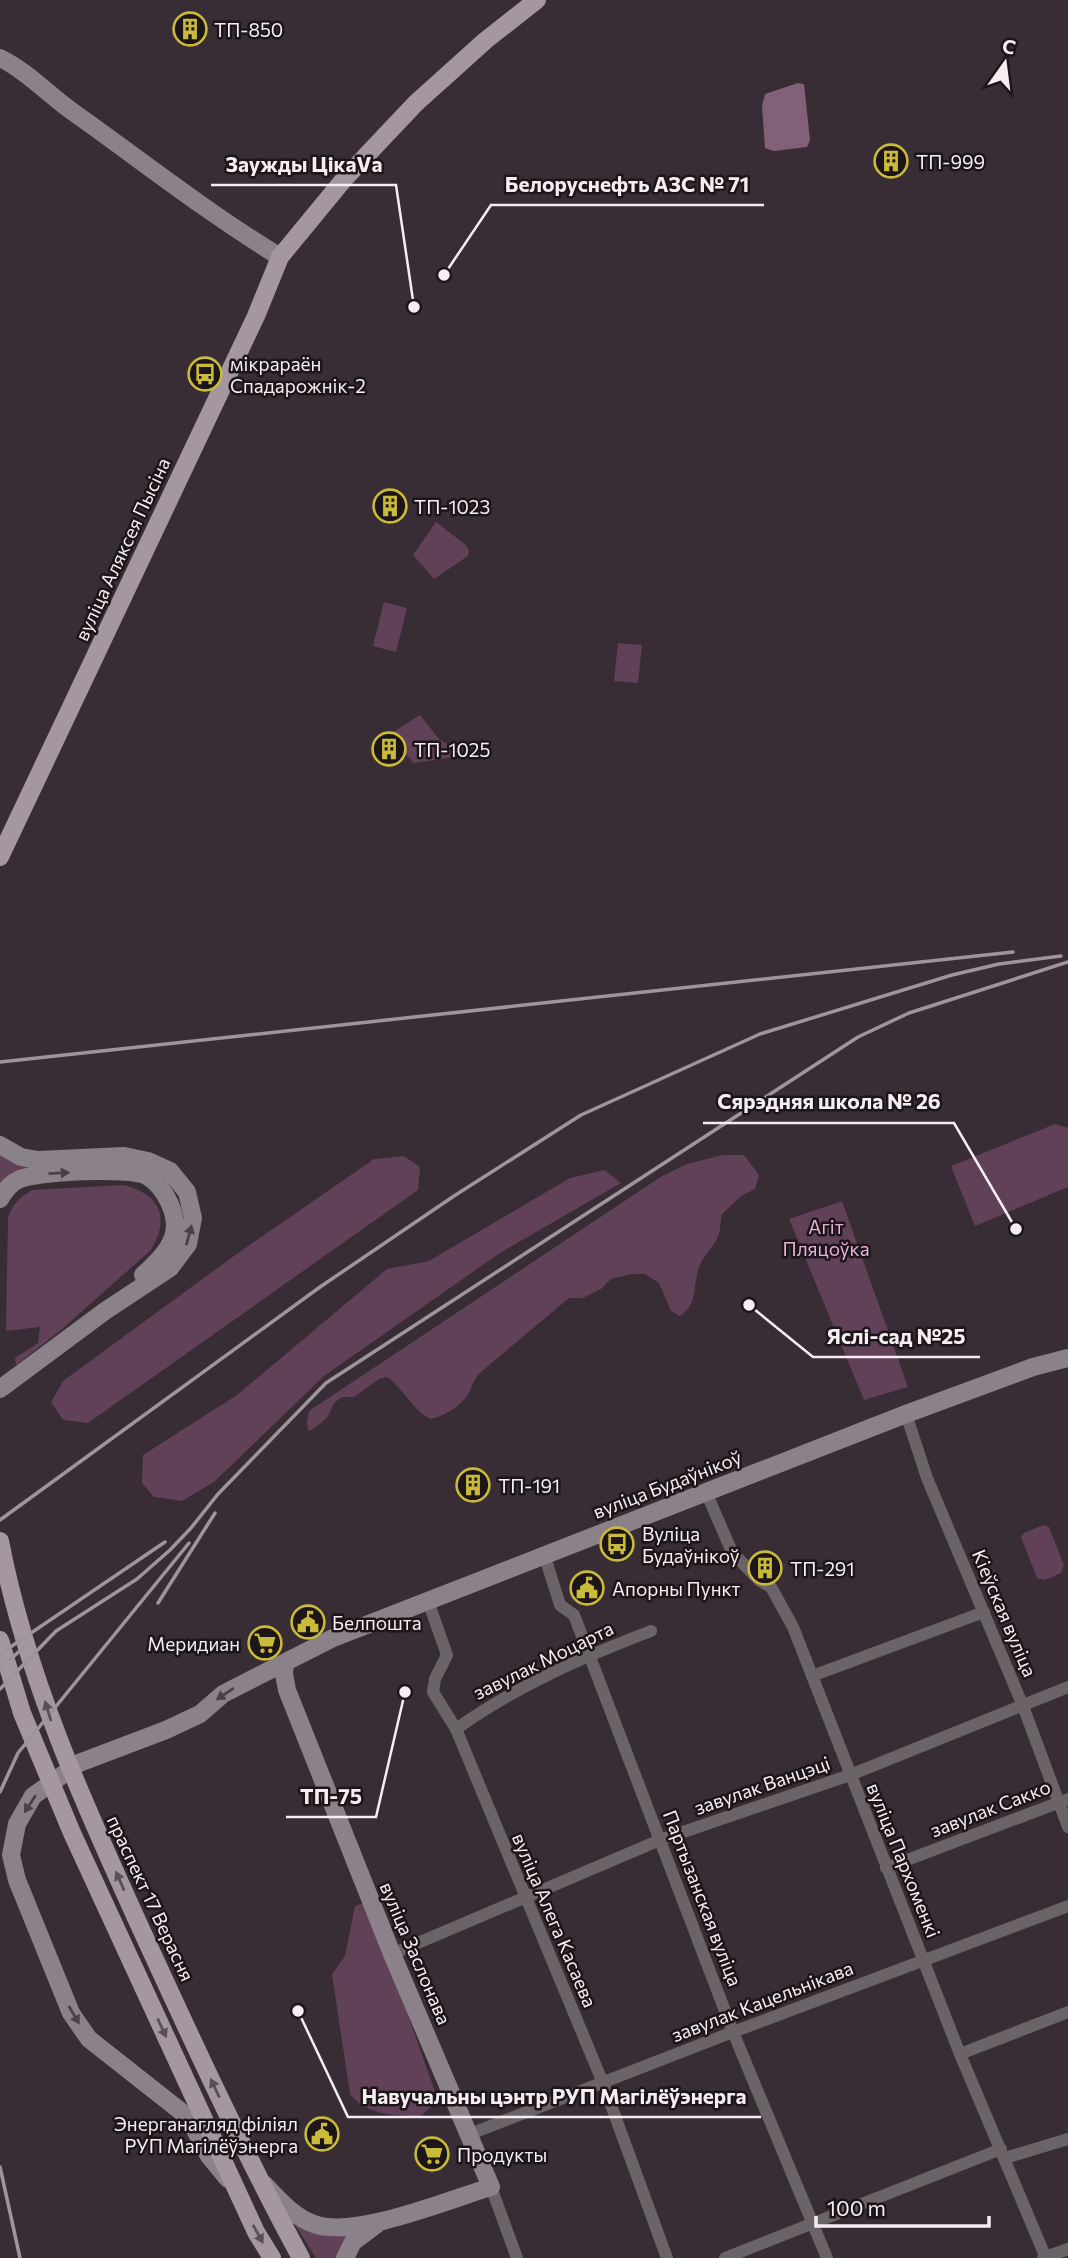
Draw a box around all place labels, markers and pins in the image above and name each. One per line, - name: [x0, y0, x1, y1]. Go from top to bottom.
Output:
- building icon: ТП-850: [171, 10, 209, 48]
- place label: ТП-850: [214, 18, 283, 41]
- building icon: ТП-999: [872, 142, 910, 180]
- callout: Заужды ЦікаVа: [211, 143, 396, 185]
- place label: ТП-999: [916, 150, 985, 173]
- callout: Белоруснефть АЗС № 71: [491, 163, 764, 205]
- place label: мікрараён Спадарожнік-2: [230, 352, 366, 397]
- bus stop icon: мікрараён Спадарожнік-2: [186, 355, 224, 393]
- building icon: ТП-1023: [371, 487, 409, 525]
- place label: ТП-1023: [414, 495, 490, 518]
- building icon: ТП-1025: [370, 730, 408, 768]
- place label: ТП-1025: [414, 738, 490, 761]
- callout: Сярэдняя школа № 26: [703, 1081, 954, 1123]
- callout: Яслі-сад №25: [813, 1315, 980, 1357]
- building icon: ТП-191: [454, 1466, 492, 1504]
- place label: ТП-191: [498, 1474, 560, 1497]
- place label: Вуліца Будаўнікоў: [642, 1522, 740, 1567]
- bus stop icon: Вуліца Будаўнікоў: [598, 1525, 636, 1563]
- building icon: ТП-291: [746, 1549, 784, 1587]
- place label: ТП-291: [790, 1557, 855, 1580]
- public building icon: Апорны Пункт: [568, 1569, 606, 1607]
- place label: Апорны Пункт: [612, 1577, 741, 1600]
- public building icon: Белпошта: [289, 1603, 327, 1641]
- place label: Белпошта: [332, 1611, 422, 1634]
- supermarket icon: Меридиан: [246, 1624, 284, 1662]
- place label: Меридиан: [147, 1632, 240, 1655]
- callout: ТП-75: [286, 1775, 376, 1817]
- callout: Навучальны цэнтр РУП Магілёўэнерга: [348, 2075, 761, 2117]
- place label: Энерганагляд філіял РУП Магілёўэнерга: [114, 2112, 298, 2157]
- public building icon: Энерганагляд філіял РУП Магілёўэнерга: [303, 2115, 341, 2153]
- supermarket icon: Продукты: [413, 2135, 451, 2173]
- place label: Продукты: [457, 2143, 547, 2166]

